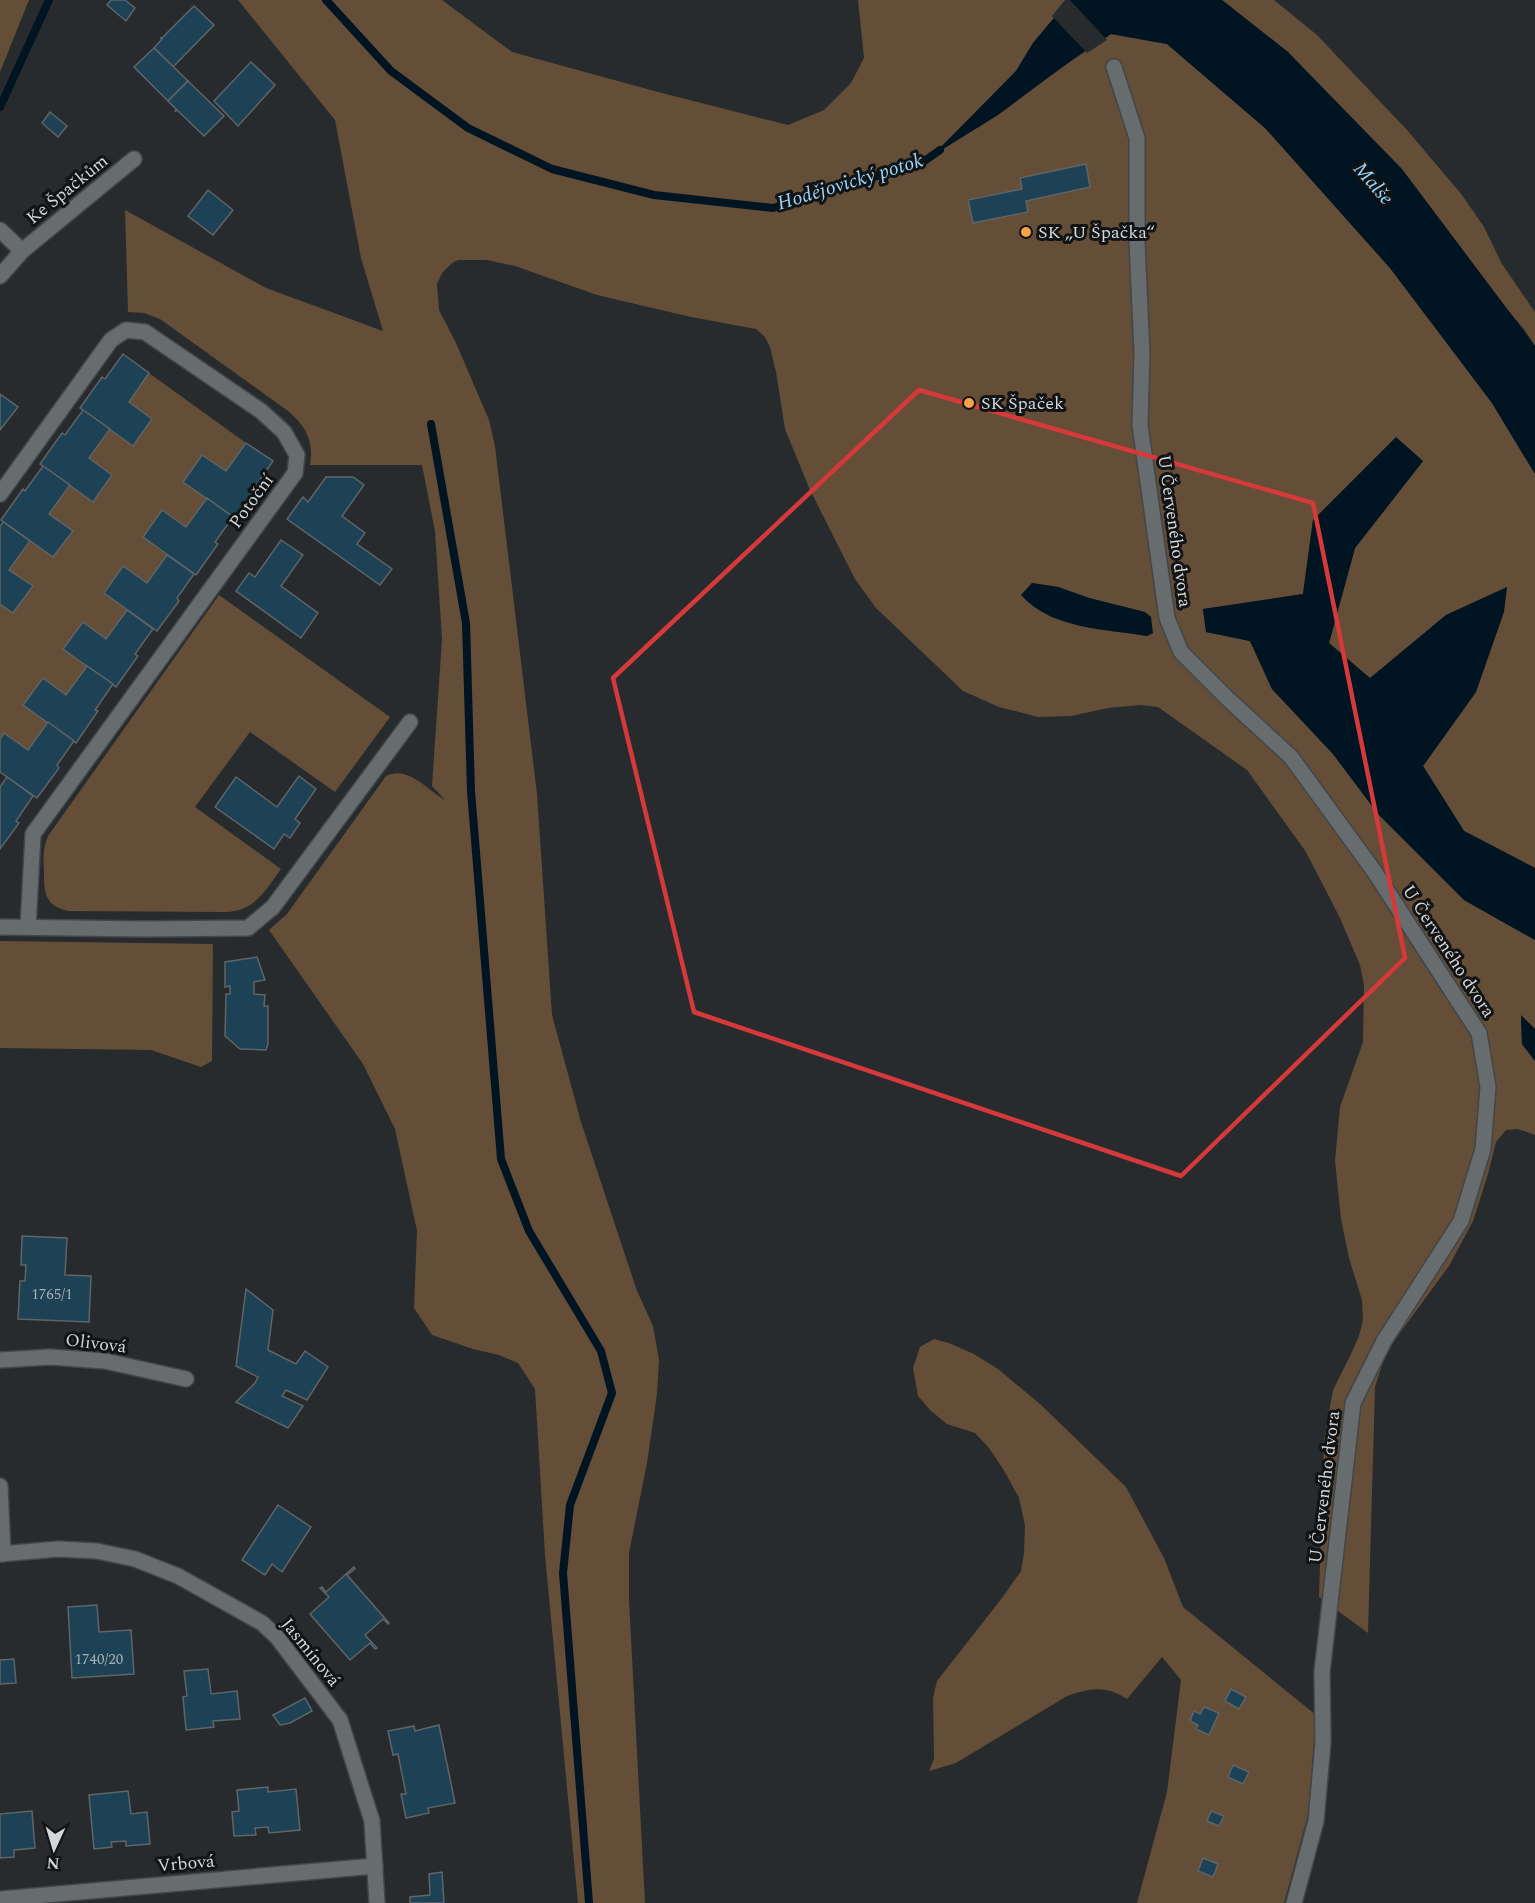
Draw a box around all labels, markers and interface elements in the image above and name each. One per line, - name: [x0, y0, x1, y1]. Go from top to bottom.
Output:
- water label: Hodějovický potok: [773, 145, 928, 218]
- street label: Ke Špačkům: [21, 148, 114, 231]
- water label: Malše: [1346, 155, 1401, 212]
- place label: SK „U Špačka“: [1038, 219, 1155, 246]
- marker: SK „U Špačka“: [1019, 225, 1033, 239]
- place label: SK Špaček: [981, 390, 1064, 417]
- marker: SK Špaček: [962, 396, 976, 410]
- street label: U Červeného dvora: [1150, 453, 1199, 609]
- street label: Potoční: [222, 467, 281, 534]
- street label: U Červeného dvora: [1395, 879, 1502, 1023]
- house number: 1765/1: [31, 1283, 73, 1306]
- street label: Olivová: [64, 1326, 128, 1361]
- street label: U Červeného dvora: [1302, 1409, 1347, 1565]
- street label: Jasmínová: [274, 1612, 347, 1693]
- house number: 1740/20: [75, 1648, 123, 1671]
- north arrow: [24, 1819, 84, 1879]
- street label: Vrbová: [156, 1848, 216, 1879]
- text: N: [46, 1851, 60, 1875]

